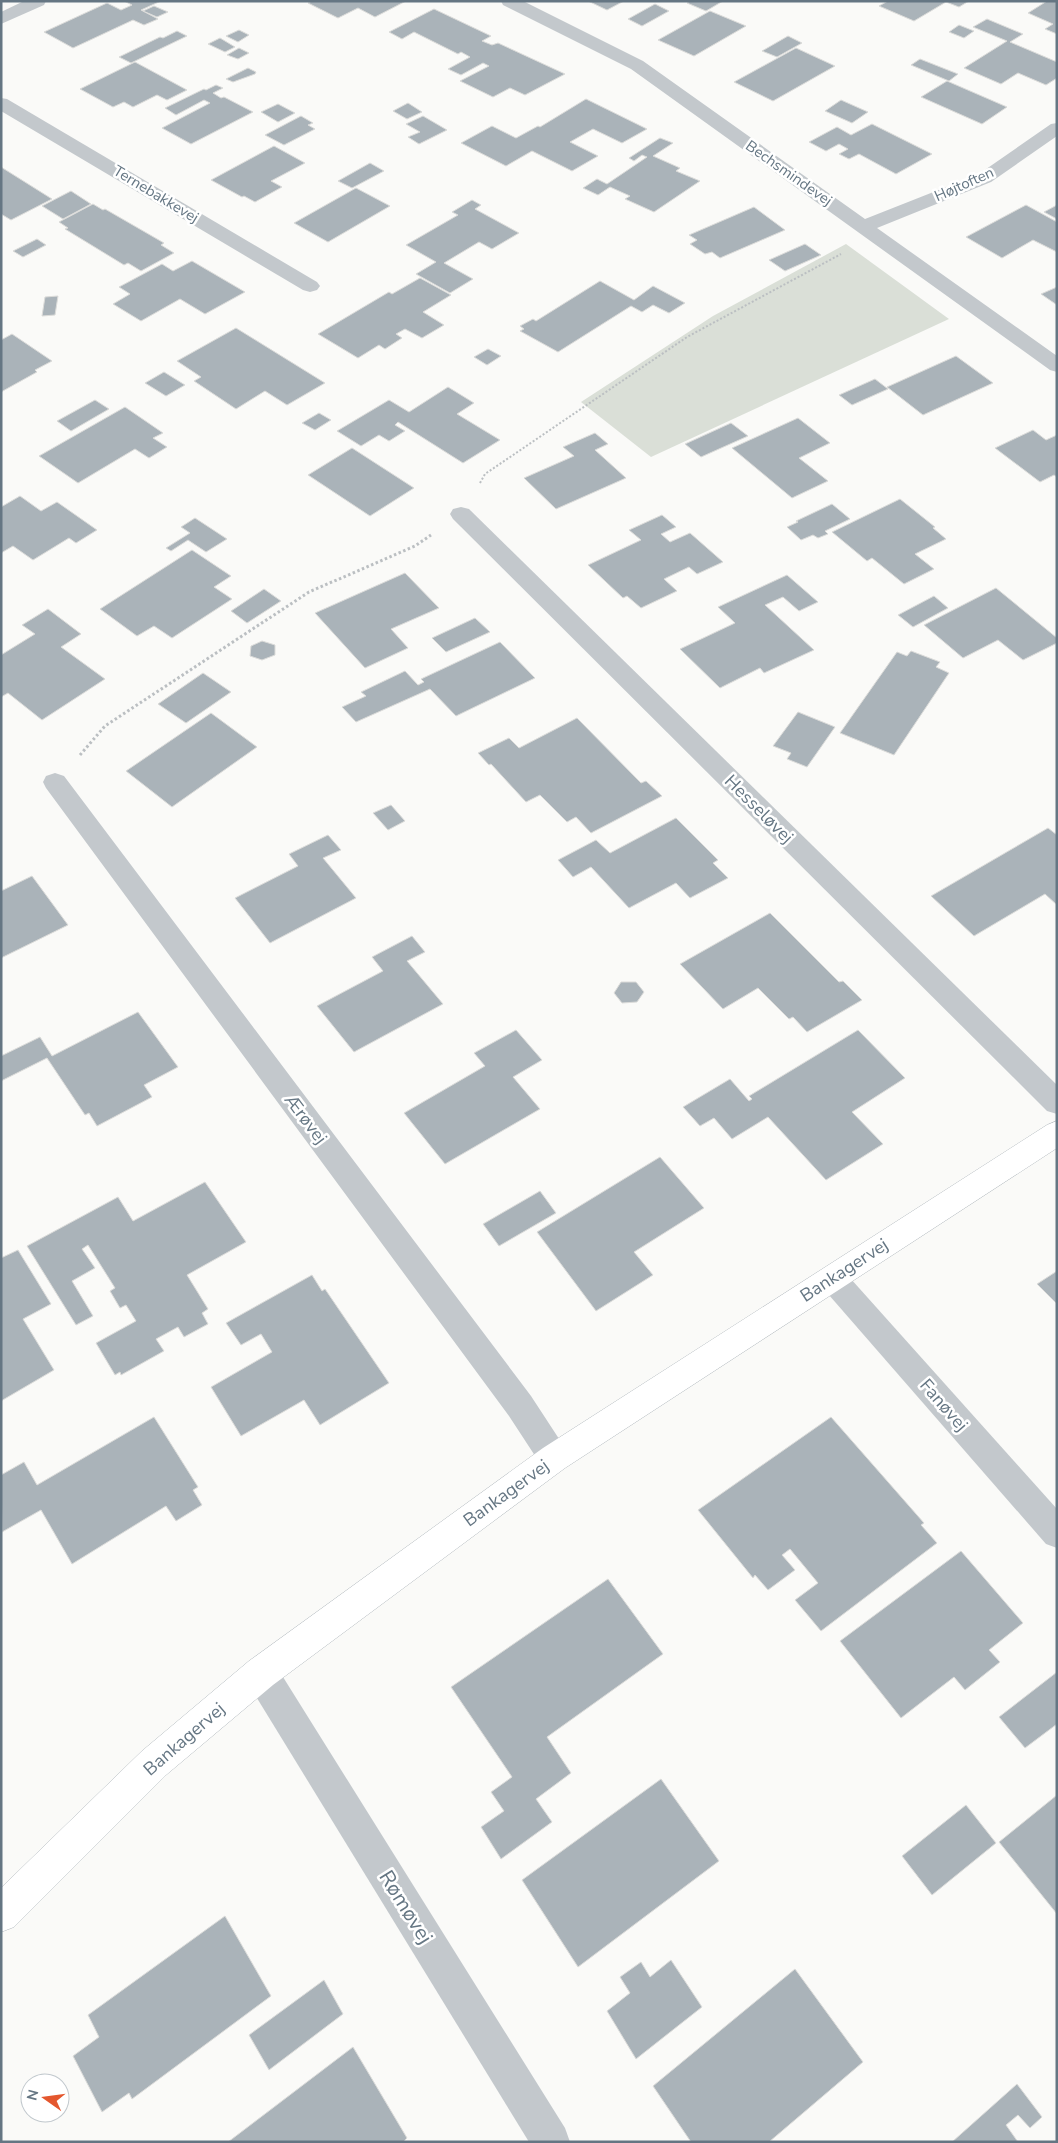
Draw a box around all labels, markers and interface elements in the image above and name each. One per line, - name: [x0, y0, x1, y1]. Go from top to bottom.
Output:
- street label: Bechsmindevej: [742, 136, 836, 210]
- street label: Ternebakkevej: [110, 161, 202, 227]
- street label: Højtoften: [931, 162, 997, 206]
- street label: Hesseløvej: [719, 769, 799, 849]
- street label: Ærøvej: [279, 1088, 333, 1149]
- street label: Bankagervej: [795, 1233, 893, 1307]
- street label: Fanøvej: [915, 1374, 973, 1436]
- street label: Bankagervej: [458, 1454, 554, 1532]
- street label: Bankagervej: [138, 1697, 230, 1781]
- street label: Rømøvej: [372, 1865, 440, 1949]
- north arrow: [20, 2073, 70, 2123]
- text: N: [22, 2088, 43, 2102]

